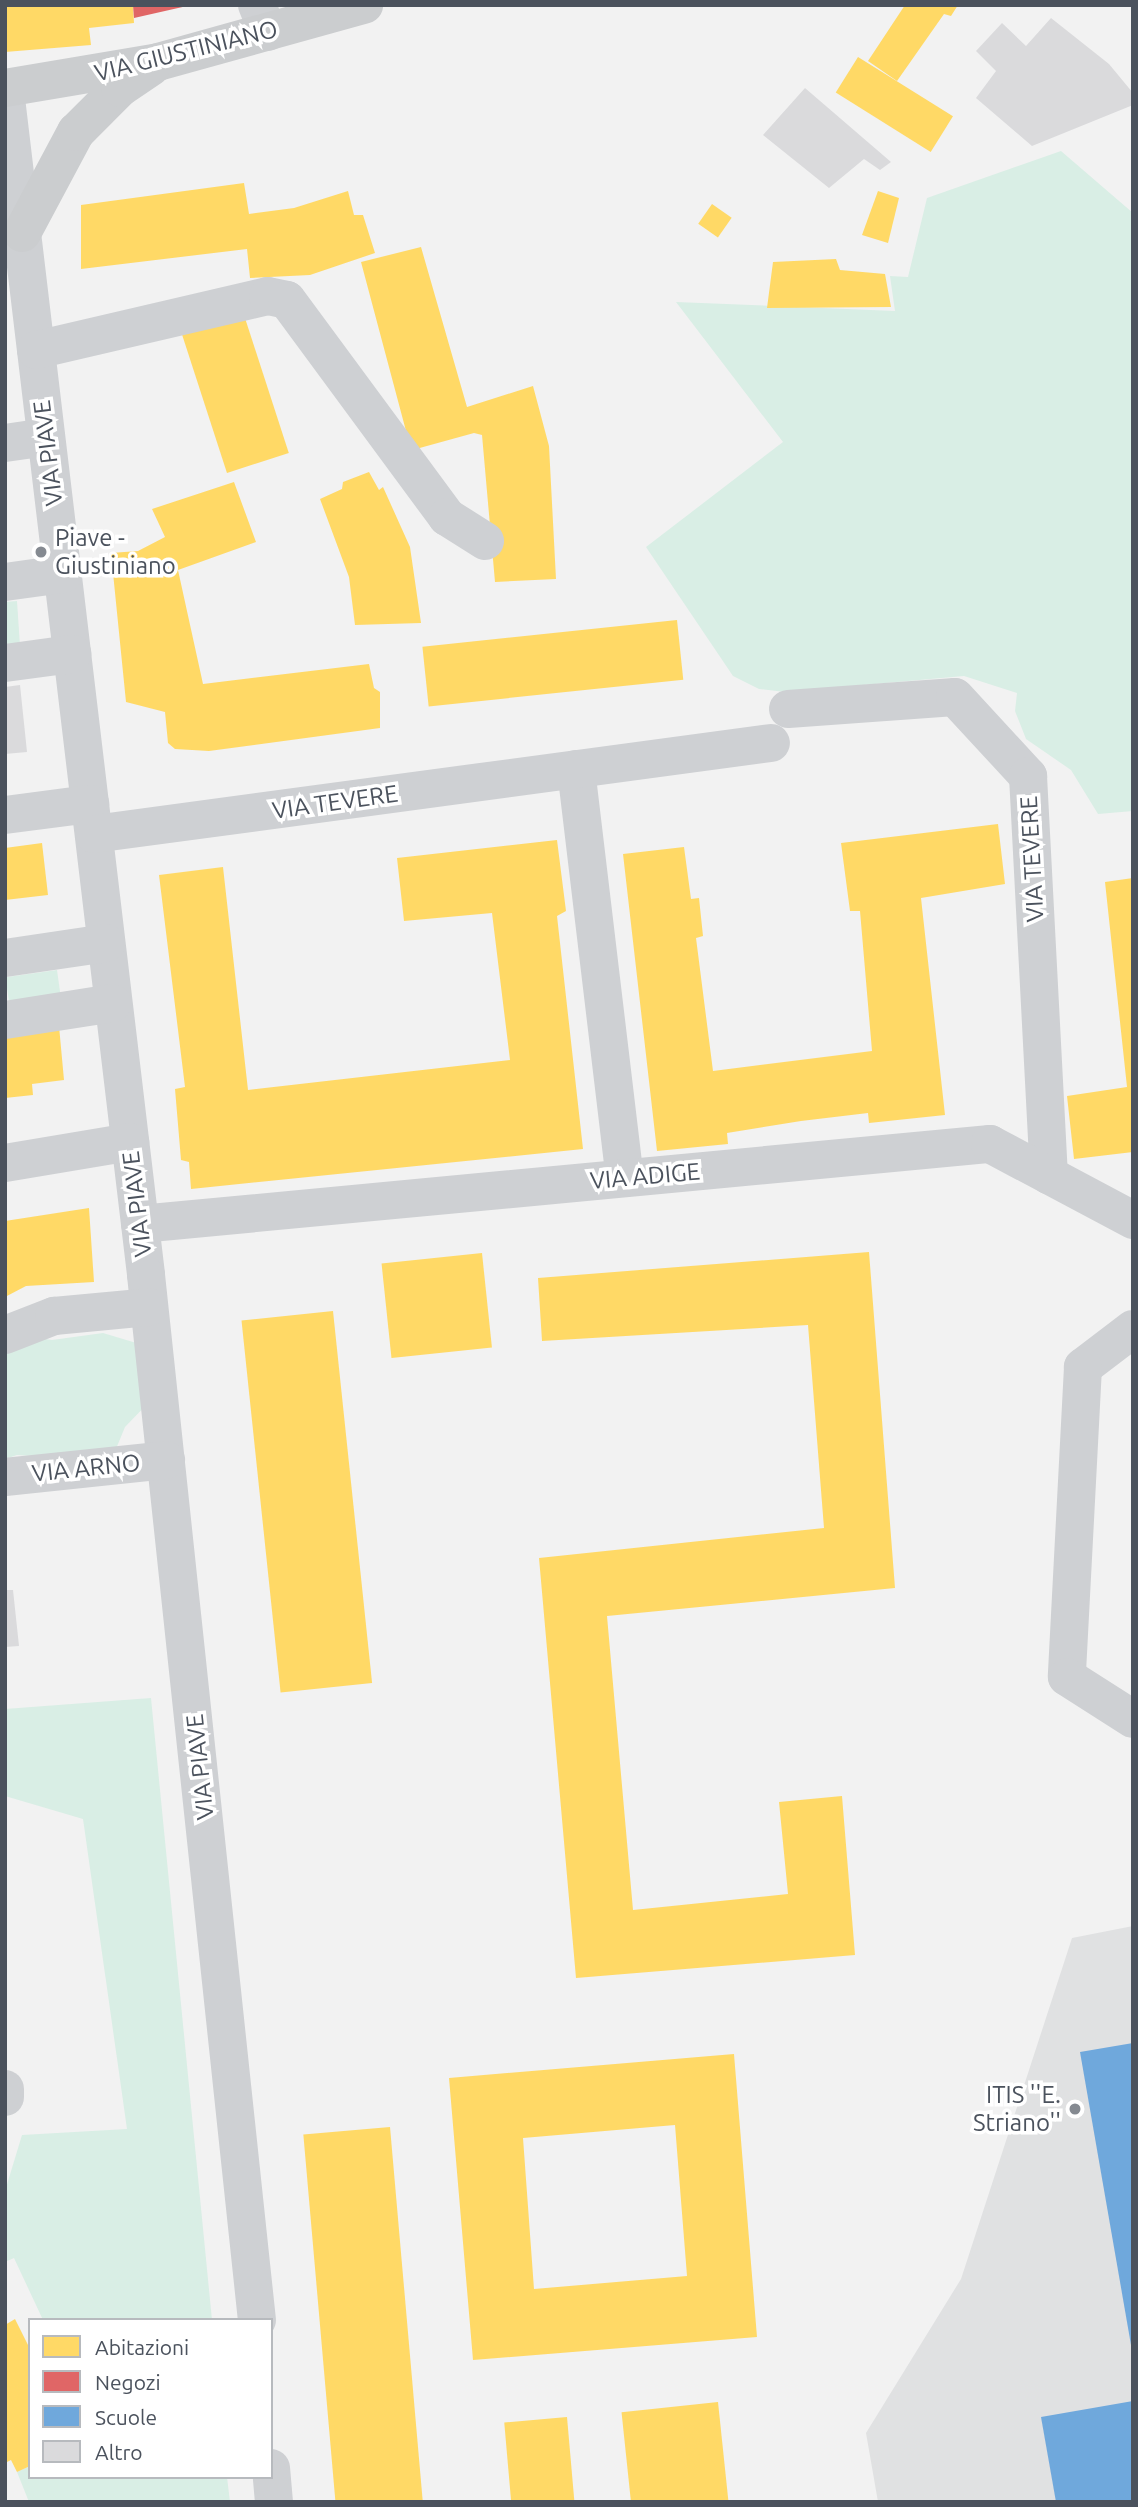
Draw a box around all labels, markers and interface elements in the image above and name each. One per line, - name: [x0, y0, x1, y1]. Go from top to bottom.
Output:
- street label: VIA GIUSTINIANO: [92, 14, 280, 88]
- street label: VIA PIAVE: [27, 399, 69, 507]
- place label: Piave - Giustiniano: [55, 524, 176, 580]
- marker: Piave - Giustiniano: [33, 544, 49, 560]
- street label: VIA TEVERE: [270, 779, 400, 825]
- street label: VIA TEVERE: [1014, 795, 1050, 923]
- street label: VIA PIAVE: [116, 1150, 158, 1258]
- street label: VIA ADIGE: [589, 1157, 701, 1195]
- street label: VIA ARNO: [30, 1448, 142, 1488]
- street label: VIA PIAVE: [180, 1713, 220, 1821]
- place label: ITIS ''E. Striano'': [973, 2081, 1061, 2137]
- marker: ITIS ''E. Striano'': [1067, 2101, 1083, 2117]
- legend: [28, 2318, 273, 2479]
- text: Abitazioni: [95, 2335, 189, 2359]
- text: Negozi: [95, 2370, 161, 2394]
- text: Scuole: [95, 2405, 157, 2429]
- text: Altro: [95, 2440, 143, 2464]

